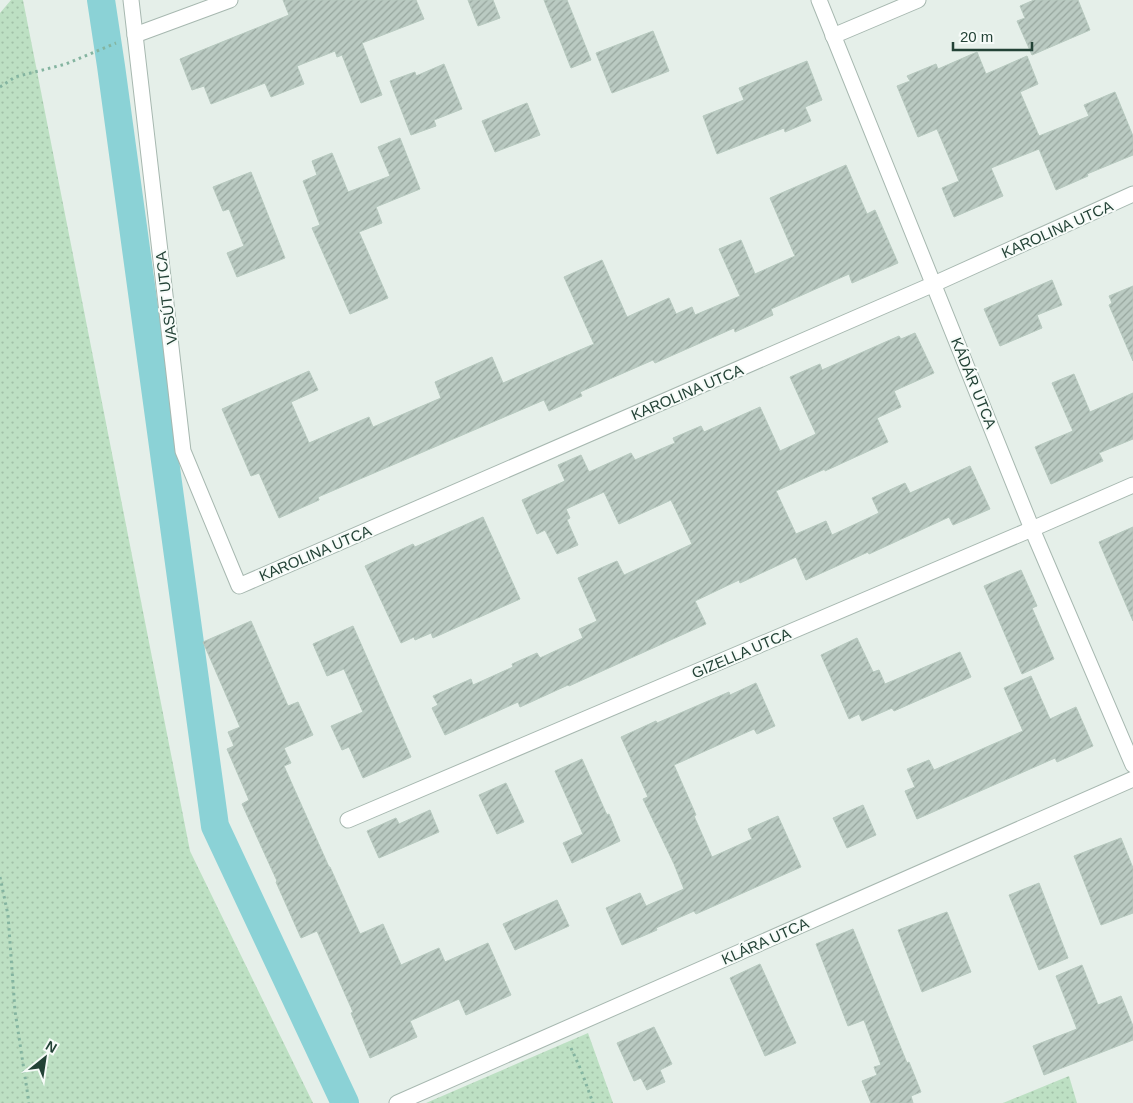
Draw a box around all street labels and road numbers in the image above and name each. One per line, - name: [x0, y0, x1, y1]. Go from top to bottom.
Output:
- street label: KAROLINA UTCA: [999, 197, 1115, 261]
- street label: VASÚT UTCA: [152, 250, 180, 346]
- street label: KÁDÁR UTCA: [948, 335, 1000, 431]
- street label: KAROLINA UTCA: [628, 361, 746, 423]
- street label: KAROLINA UTCA: [256, 522, 374, 584]
- street label: GIZELLA UTCA: [689, 624, 793, 682]
- street label: KLÁRA UTCA: [719, 914, 811, 968]

